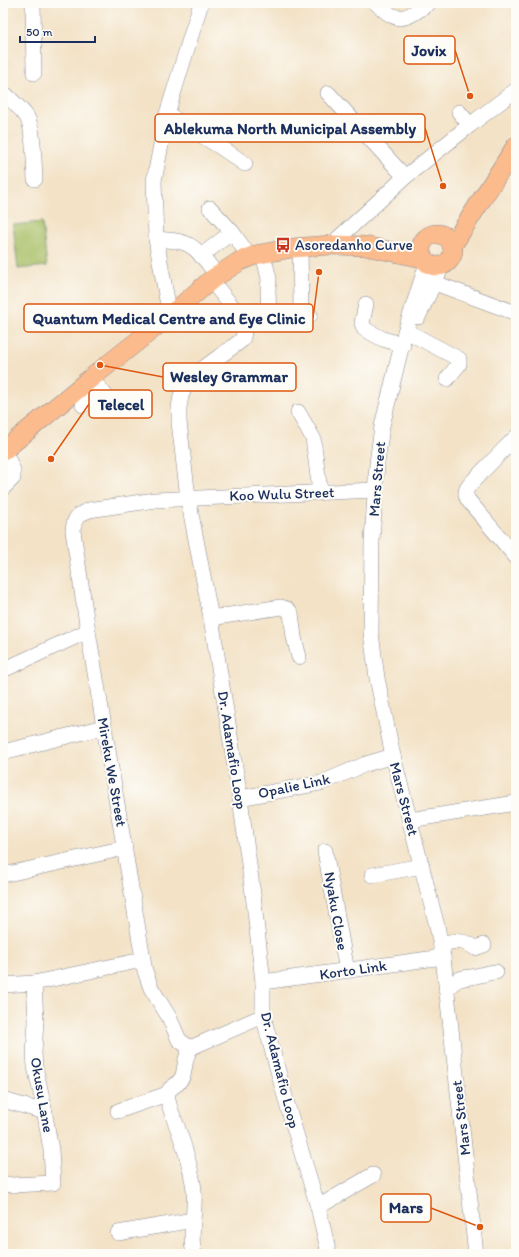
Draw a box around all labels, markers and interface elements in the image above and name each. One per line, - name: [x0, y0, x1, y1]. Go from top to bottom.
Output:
- scale bar: [20, 18, 95, 44]
- text: 50 m: [26, 25, 52, 39]
- callout: Jovix: [404, 36, 455, 64]
- text: Jovix: [411, 41, 447, 60]
- callout: Ablekuma North Municipal Assembly: [155, 114, 425, 142]
- text: Ablekuma North Municipal Assembly: [163, 119, 417, 139]
- bus stop icon: Asoredanho Curve: [274, 236, 292, 254]
- place label: Asoredanho Curve: [295, 236, 413, 254]
- callout: Quantum Medical Centre and Eye Clinic: [24, 304, 313, 332]
- text: Quantum Medical Centre and Eye Clinic: [33, 309, 306, 329]
- callout: Wesley Grammar: [163, 363, 296, 391]
- text: Wesley Grammar: [170, 367, 289, 387]
- callout: Telecel: [89, 390, 152, 418]
- text: Telecel: [97, 395, 145, 414]
- street label: Mars Street: [365, 440, 389, 517]
- street label: Koo Wulu Street: [229, 483, 335, 505]
- street label: Dr. Adamafio Loop: [214, 689, 250, 811]
- street label: Mireku We Street: [94, 716, 131, 828]
- street label: Mars Street: [386, 760, 423, 838]
- street label: Opalie Link: [256, 770, 332, 802]
- street label: Nyaku Close: [320, 870, 352, 952]
- street label: Korto Link: [318, 956, 388, 984]
- street label: Dr. Adamafio Loop: [257, 1010, 303, 1130]
- street label: Okusu Lane: [27, 1056, 57, 1134]
- street label: Mars Street: [447, 1079, 475, 1157]
- callout: Mars: [381, 1194, 431, 1222]
- text: Mars: [389, 1198, 423, 1217]

